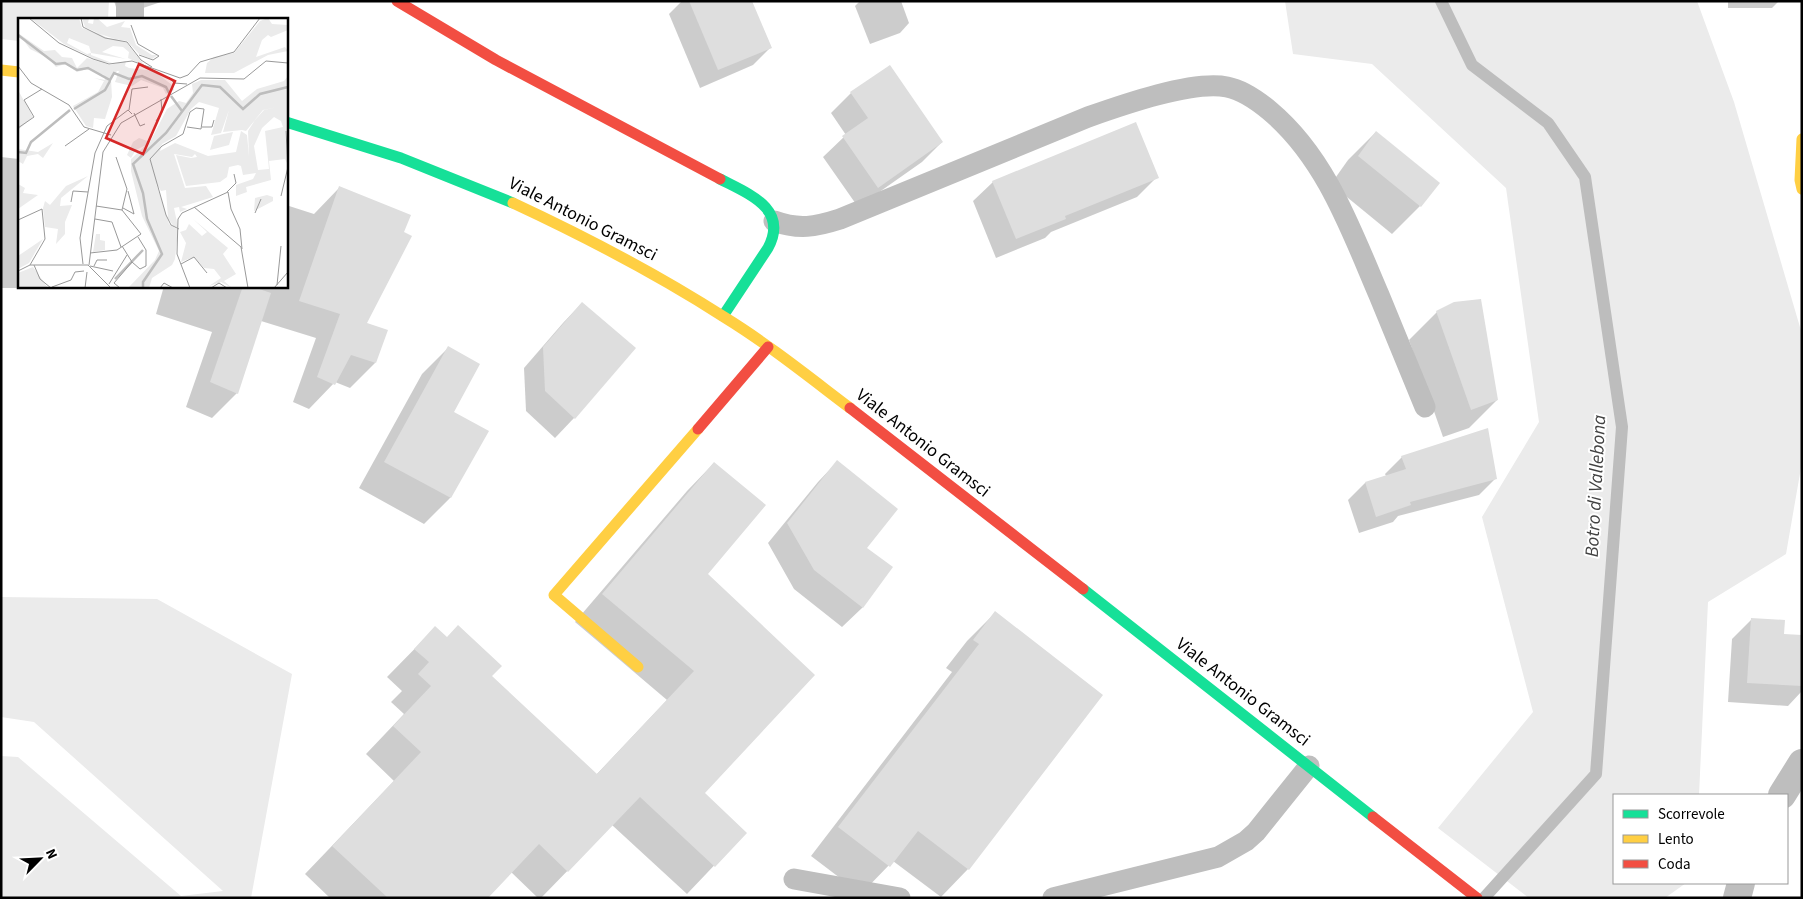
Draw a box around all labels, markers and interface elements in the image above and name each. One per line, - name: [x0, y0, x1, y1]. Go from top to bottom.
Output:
- inset map: [18, 18, 288, 288]
- street label: Viale Antonio Gramsci: [504, 171, 662, 267]
- street label: Viale Antonio Gramsci: [851, 383, 995, 503]
- water label: Botro di Vallebona: [1579, 414, 1613, 558]
- street label: Viale Antonio Gramsci: [1171, 632, 1315, 752]
- legend: [1613, 794, 1788, 884]
- text: Scorrevole: [1658, 804, 1725, 825]
- text: Lento: [1658, 829, 1694, 850]
- north arrow: [15, 834, 65, 884]
- text: N: [40, 846, 62, 862]
- text: Coda: [1658, 854, 1691, 875]

